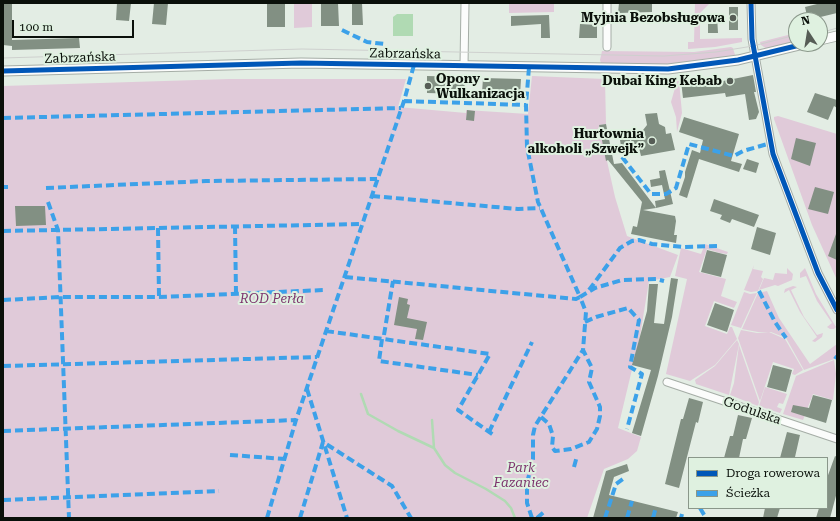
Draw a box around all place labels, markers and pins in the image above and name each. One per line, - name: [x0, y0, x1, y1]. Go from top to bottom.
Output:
- place label: Myjnia Bezobsługowa: [581, 10, 725, 26]
- marker: Myjnia Bezobsługowa: [728, 13, 738, 23]
- place label: Opony - Wulkanizacja: [436, 71, 525, 102]
- place label: Dubai King Kebab: [602, 73, 722, 89]
- marker: Dubai King Kebab: [725, 76, 735, 86]
- marker: Opony - Wulkanizacja: [423, 81, 433, 91]
- place label: Hurtownia alkoholi „Szwejk”: [528, 126, 644, 157]
- marker: Hurtownia alkoholi „Szwejk”: [647, 136, 657, 146]

